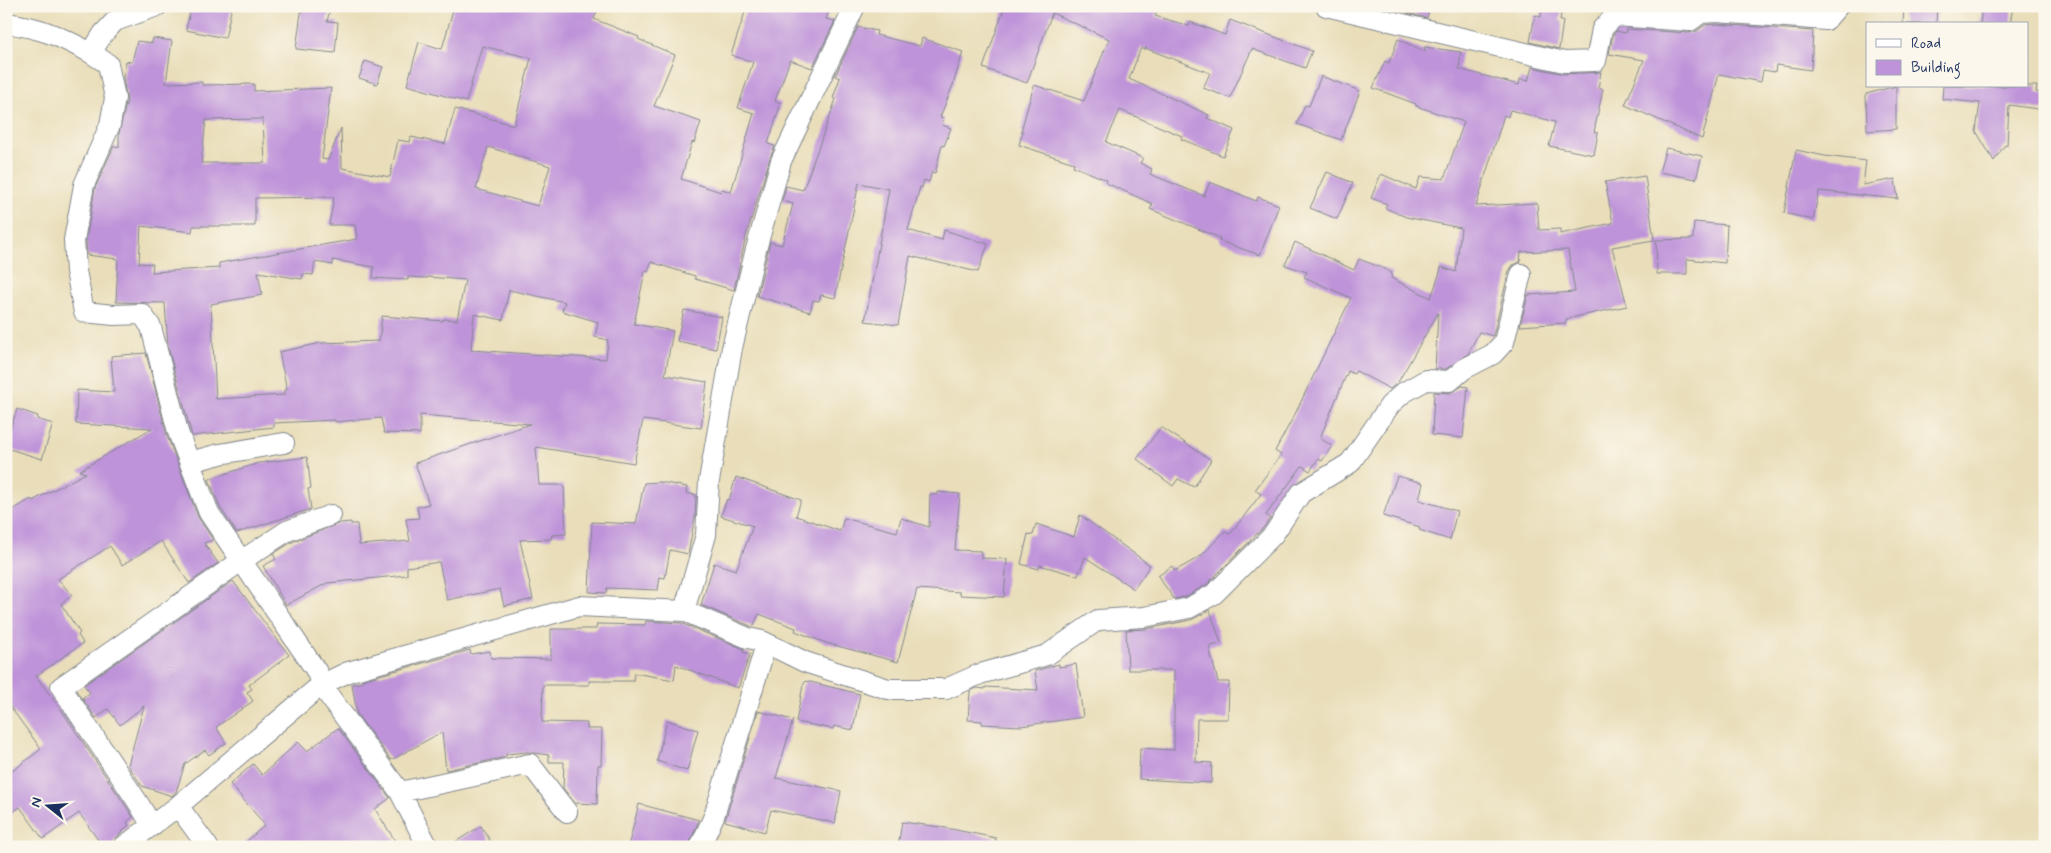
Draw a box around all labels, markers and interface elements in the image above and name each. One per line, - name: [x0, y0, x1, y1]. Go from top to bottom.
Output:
- legend: [1866, 22, 2028, 88]
- text: Road: [1911, 34, 1941, 54]
- text: Building: [1911, 58, 1961, 79]
- north arrow: [22, 780, 72, 830]
- text: N: [27, 795, 46, 810]

